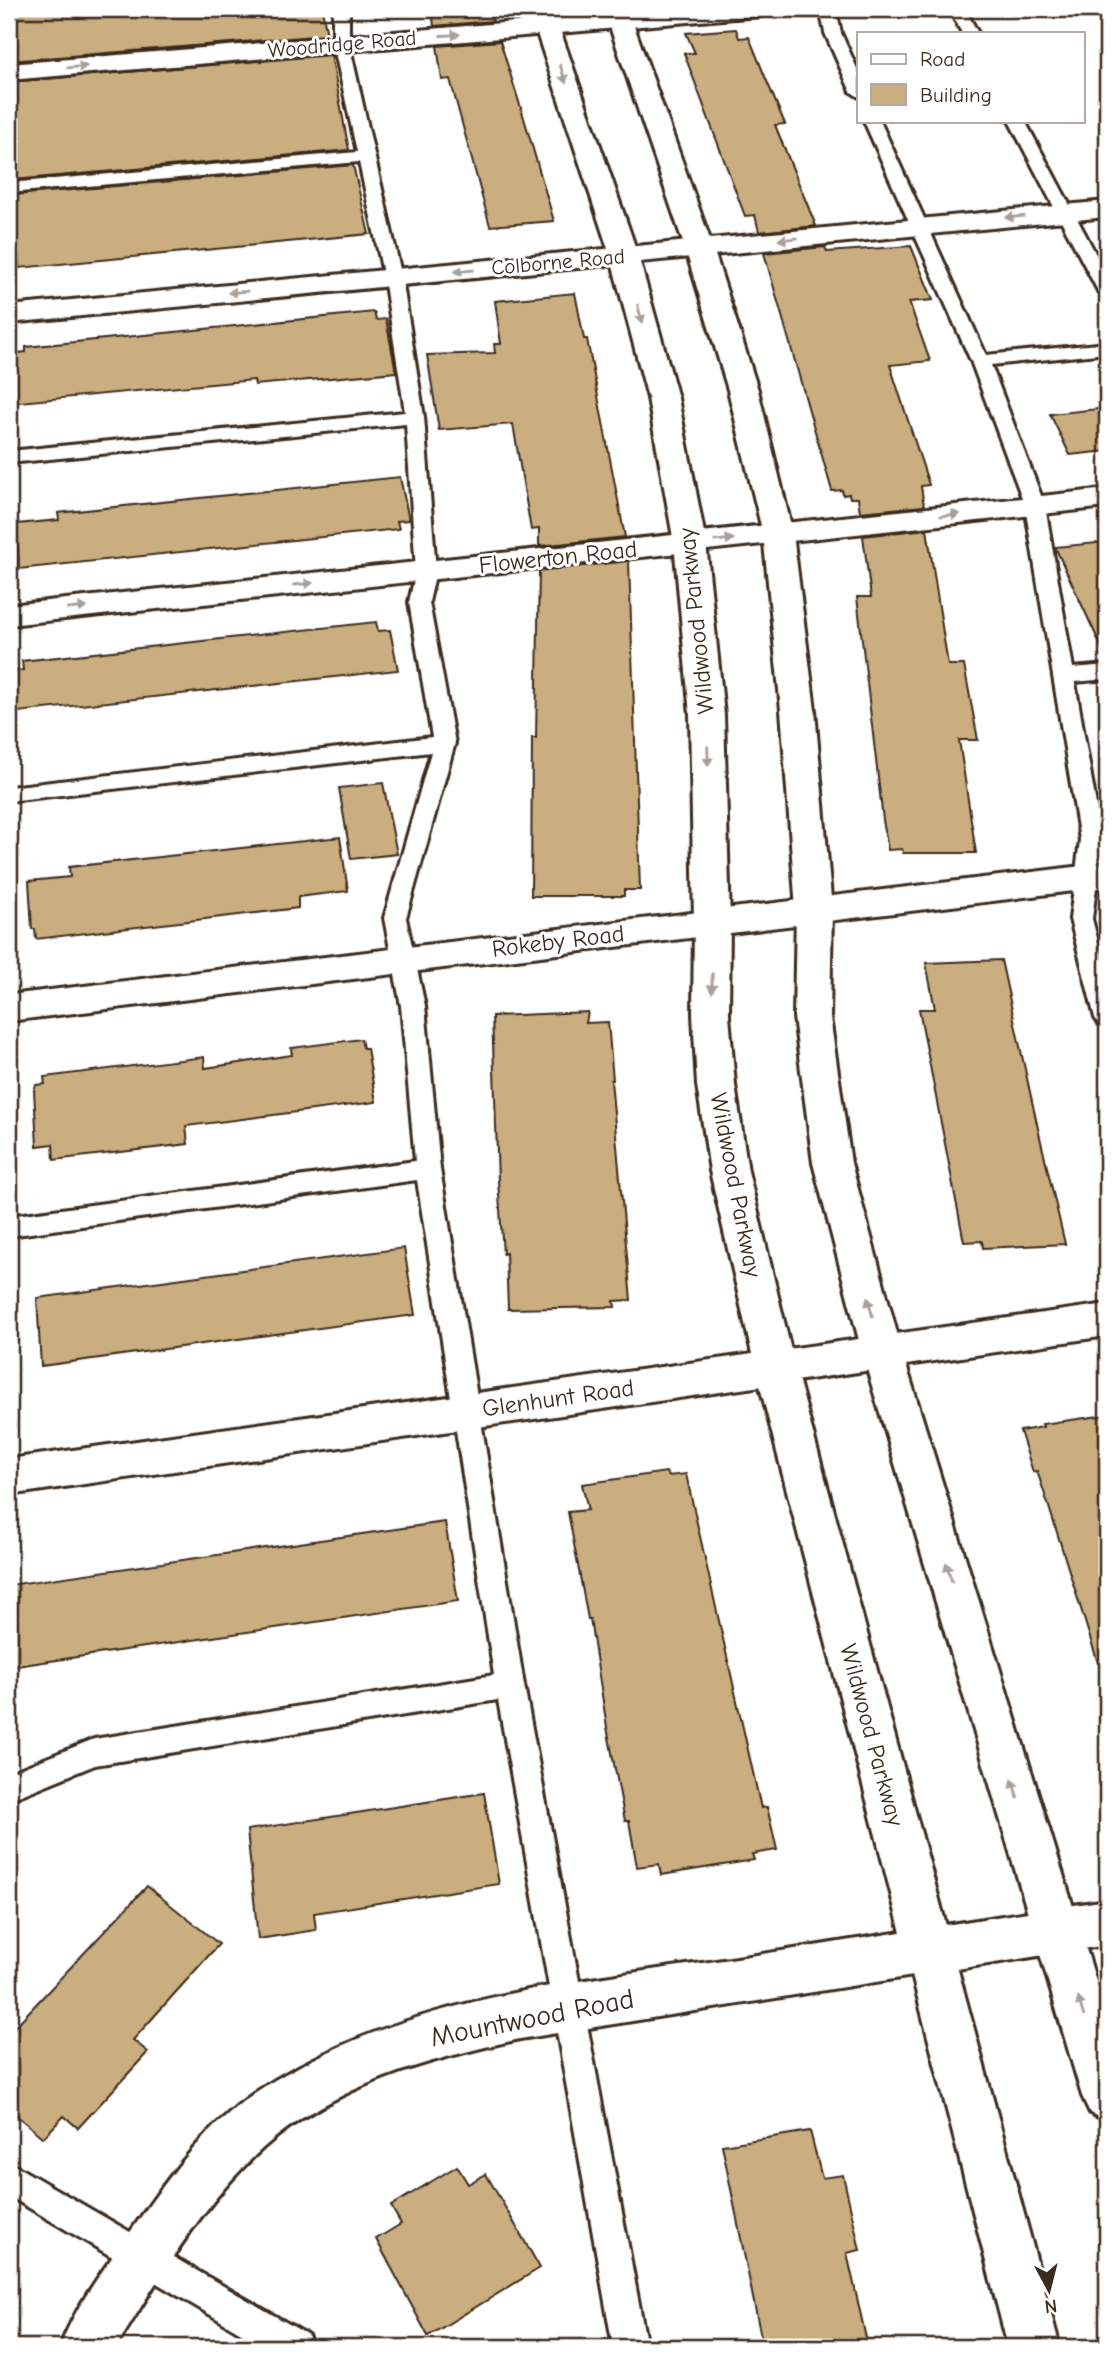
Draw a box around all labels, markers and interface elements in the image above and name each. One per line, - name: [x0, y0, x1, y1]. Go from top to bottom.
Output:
- street label: Woodridge Road: [267, 26, 417, 62]
- one-way arrow: [439, 29, 461, 40]
- legend: [857, 32, 1084, 122]
- text: Road: [920, 47, 965, 71]
- one-way arrow: [66, 61, 88, 72]
- one-way arrow: [558, 64, 569, 85]
- text: Building: [920, 83, 992, 107]
- one-way arrow: [1004, 212, 1026, 223]
- one-way arrow: [777, 234, 799, 245]
- street label: Colborne Road: [490, 244, 626, 280]
- one-way arrow: [453, 266, 475, 277]
- one-way arrow: [227, 287, 249, 298]
- one-way arrow: [635, 303, 646, 325]
- one-way arrow: [939, 510, 961, 521]
- street label: Wildwood Parkway: [672, 526, 720, 716]
- one-way arrow: [713, 534, 735, 545]
- street label: Flowerton Road: [477, 535, 639, 579]
- one-way arrow: [292, 578, 314, 589]
- one-way arrow: [66, 603, 88, 614]
- one-way arrow: [702, 745, 714, 767]
- street label: Rokeby Road: [490, 919, 626, 963]
- one-way arrow: [706, 972, 717, 994]
- street label: Wildwood Parkway: [704, 1090, 768, 1280]
- one-way arrow: [864, 1296, 875, 1318]
- street label: Glenhunt Road: [480, 1374, 636, 1422]
- one-way arrow: [943, 1561, 953, 1582]
- street label: Wildwood Parkway: [834, 1641, 910, 1829]
- one-way arrow: [1009, 1779, 1020, 1800]
- street label: Mountwood Road: [428, 1983, 637, 2053]
- one-way arrow: [1075, 1996, 1085, 2017]
- north arrow: [1014, 2254, 1084, 2324]
- text: N: [1043, 2294, 1058, 2318]

